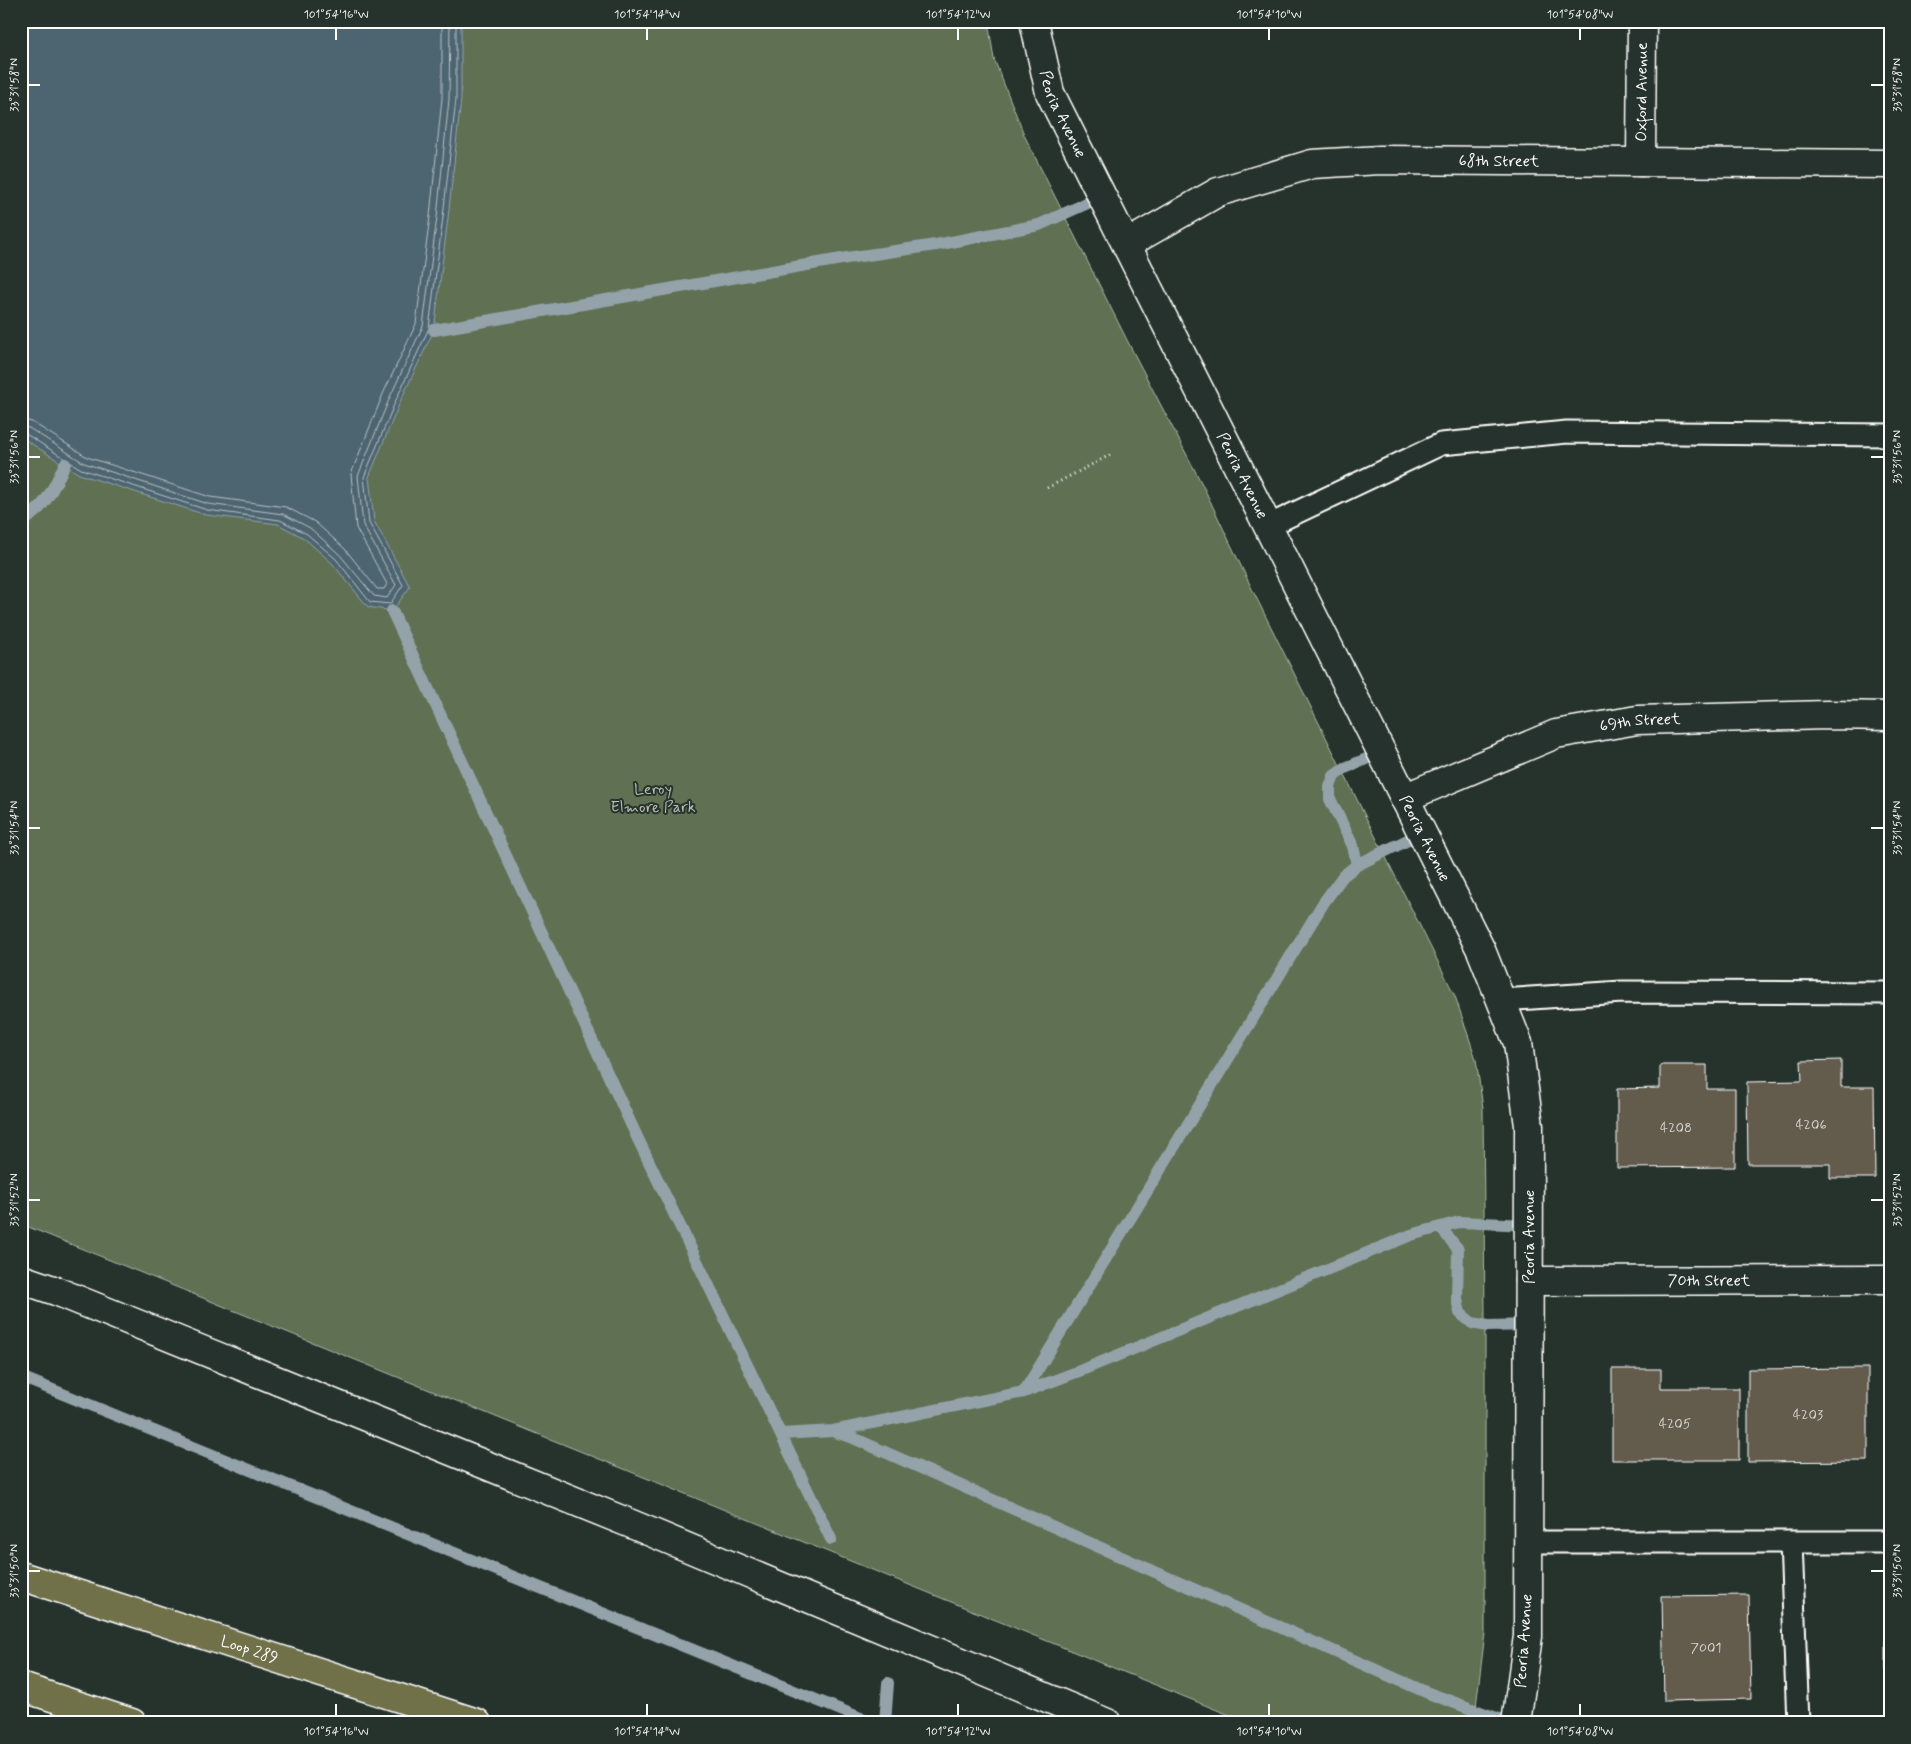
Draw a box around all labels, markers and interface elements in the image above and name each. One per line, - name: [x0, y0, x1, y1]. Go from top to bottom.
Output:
- text: 101°54'16"W: [303, 7, 369, 23]
- text: 101°54'14"W: [614, 7, 680, 23]
- text: 101°54'12"W: [926, 7, 991, 23]
- text: 101°54'10"W: [1236, 7, 1302, 23]
- text: 101°54'08"W: [1547, 7, 1613, 23]
- street label: Oxford Avenue: [1631, 42, 1654, 142]
- text: 33°31'58"N: [7, 58, 23, 112]
- text: 33°31'58"N: [1890, 58, 1906, 112]
- street label: Peoria Avenue: [1035, 68, 1091, 161]
- street label: 68th Street: [1459, 150, 1540, 172]
- street label: Peoria Avenue: [1212, 429, 1273, 522]
- text: 33°31'56"N: [7, 430, 23, 484]
- text: 33°31'56"N: [1890, 430, 1906, 484]
- street label: 69th Street: [1598, 708, 1681, 737]
- park label: Leroy Elmore Park: [610, 779, 696, 818]
- street label: Peoria Avenue: [1394, 791, 1455, 885]
- text: 33°31'54"N: [7, 801, 23, 855]
- text: 33°31'54"N: [1890, 801, 1906, 855]
- house number: 4206: [1795, 1116, 1827, 1134]
- house number: 4208: [1660, 1119, 1692, 1137]
- text: 33°31'52"N: [7, 1173, 23, 1227]
- text: 33°31'52"N: [1890, 1173, 1906, 1227]
- street label: Peoria Avenue: [1519, 1190, 1540, 1284]
- street label: 70th Street: [1668, 1270, 1751, 1291]
- house number: 4203: [1793, 1406, 1823, 1424]
- house number: 4205: [1659, 1415, 1691, 1433]
- text: 33°31'50"N: [7, 1544, 23, 1598]
- text: 33°31'50"N: [1890, 1544, 1906, 1598]
- street label: Peoria Avenue: [1510, 1593, 1538, 1689]
- street label: Loop 289: [218, 1631, 281, 1669]
- house number: 7001: [1690, 1639, 1722, 1657]
- text: 101°54'16"W: [303, 1724, 369, 1740]
- text: 101°54'14"W: [614, 1724, 680, 1740]
- text: 101°54'12"W: [926, 1724, 991, 1740]
- text: 101°54'10"W: [1236, 1724, 1302, 1740]
- text: 101°54'08"W: [1547, 1724, 1613, 1740]

